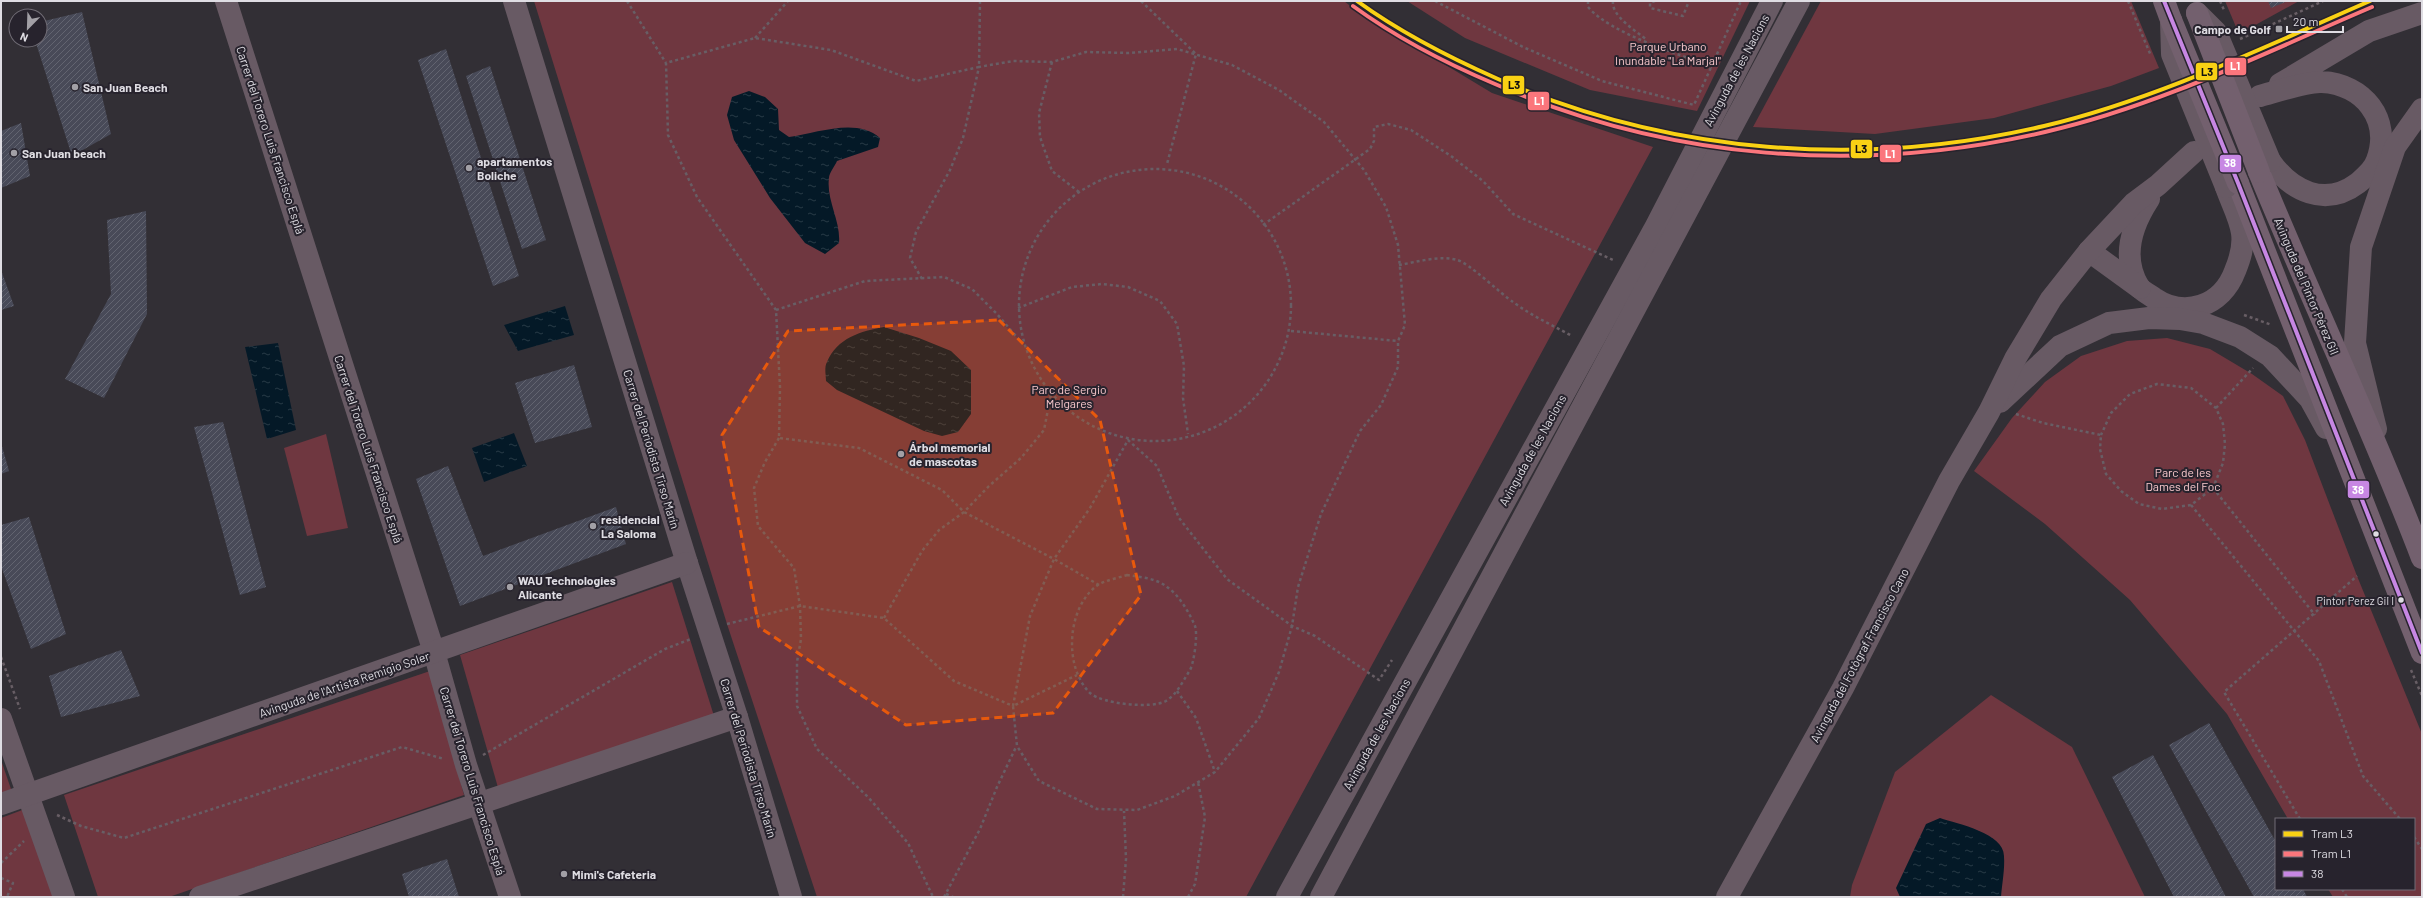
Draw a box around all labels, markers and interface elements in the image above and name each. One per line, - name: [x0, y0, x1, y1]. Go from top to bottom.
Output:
- north arrow: [8, 8, 48, 48]
- scale bar: [2287, 8, 2343, 34]
- street label: Avinguda de les Nacions: [1700, 11, 1772, 128]
- text: 20 m: [2293, 14, 2319, 28]
- place label: Campo de Golf: [2194, 22, 2271, 36]
- marker: Campo de Golf: [2274, 24, 2284, 34]
- text: N: [18, 30, 30, 45]
- park label: Parque Urbano Inundable "La Marjal": [1615, 39, 1721, 67]
- street label: Carrer del Torero Luis Francisco Esplá: [234, 44, 308, 236]
- line badge: L1: [2224, 57, 2247, 76]
- text: L1: [2230, 59, 2240, 72]
- line badge: L3: [2195, 62, 2218, 81]
- text: L3: [2201, 65, 2213, 78]
- line badge: L3: [1502, 75, 1525, 95]
- text: L3: [1508, 78, 1520, 91]
- place label: San Juan Beach: [83, 80, 167, 94]
- marker: San Juan Beach: [70, 82, 80, 92]
- line badge: L1: [1527, 91, 1550, 111]
- text: L1: [1534, 94, 1544, 107]
- line badge: L3: [1850, 139, 1873, 159]
- text: L3: [1855, 142, 1867, 155]
- line badge: L1: [1879, 144, 1902, 163]
- place label: San Juan beach: [22, 146, 106, 160]
- text: L1: [1885, 147, 1895, 160]
- marker: San Juan beach: [9, 148, 19, 158]
- place label: apartamentos Boliche: [477, 154, 552, 182]
- line badge: 38: [2219, 154, 2242, 173]
- text: 38: [2224, 156, 2236, 169]
- marker: apartamentos Boliche: [464, 163, 474, 173]
- street label: Avinguda del Pintor Pérez Gil: [2272, 215, 2342, 357]
- street label: Carrer del Torero Luis Francisco Esplá: [332, 353, 406, 545]
- street label: Carrer del Periodista Tirso Marín: [621, 368, 683, 530]
- park label: Parc de Sergio Melgares: [1031, 382, 1107, 410]
- street label: Avinguda de les Nacions: [1496, 392, 1569, 508]
- place label: Árbol memorial de mascotas: [909, 440, 991, 468]
- marker: Árbol memorial de mascotas: [896, 449, 906, 459]
- park label: Parc de les Dames del Foc: [2145, 465, 2221, 493]
- line badge: 38: [2347, 480, 2370, 499]
- text: 38: [2352, 483, 2364, 496]
- place label: residencial La Saloma: [601, 512, 660, 540]
- marker: residencial La Saloma: [588, 521, 598, 531]
- unlabelled marker: [2371, 529, 2381, 539]
- street label: Avinguda del Fotògraf Francisco Cano: [1807, 566, 1911, 744]
- place label: WAU Technologies Alicante: [518, 573, 616, 601]
- marker: WAU Technologies Alicante: [505, 582, 515, 592]
- place label: Pintor Perez Gil I: [2317, 594, 2394, 607]
- marker: Pintor Perez Gil I: [2396, 595, 2406, 605]
- street label: Avinguda de l'Artista Remigio Soler: [257, 648, 432, 720]
- street label: Avinguda de les Nacions: [1340, 676, 1413, 792]
- street label: Carrer del Periodista Tirso Marín: [718, 677, 780, 839]
- street label: Carrer del Torero Luis Francisco Esplá: [438, 685, 508, 877]
- legend: [2275, 818, 2415, 890]
- text: Tram L3: [2311, 826, 2353, 840]
- text: Tram L1: [2311, 846, 2351, 860]
- text: 38: [2311, 866, 2323, 880]
- place label: Mimi's Cafeteria: [572, 867, 656, 881]
- marker: Mimi's Cafeteria: [559, 869, 569, 879]

